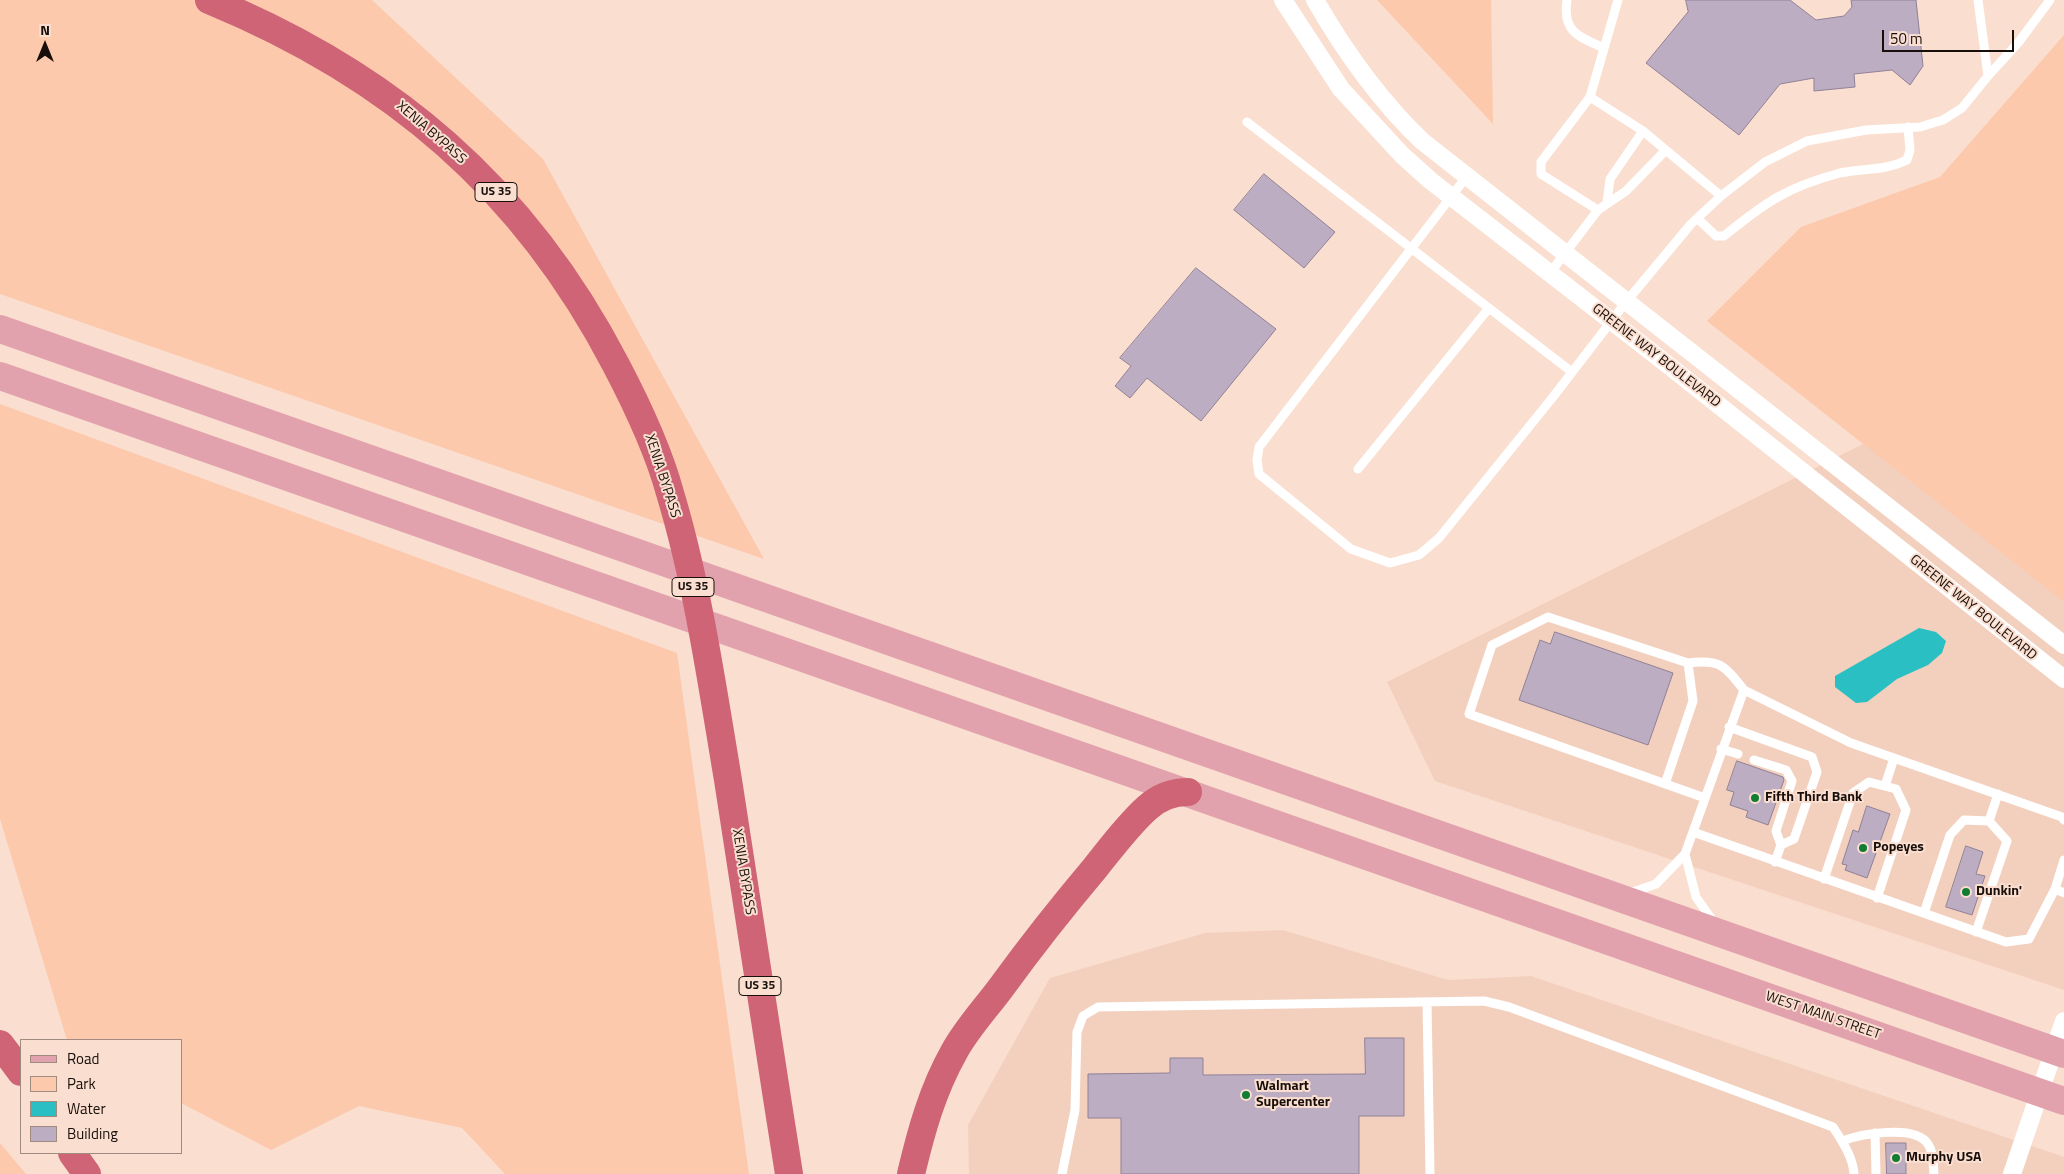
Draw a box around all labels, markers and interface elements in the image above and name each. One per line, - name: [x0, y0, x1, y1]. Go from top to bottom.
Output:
- text: N: [40, 19, 50, 40]
- north arrow: [20, 20, 70, 70]
- scale bar: [1884, 20, 2016, 52]
- text: 50 m: [1890, 27, 1923, 50]
- street label: XENIA BYPASS: [393, 98, 469, 168]
- road number: US 35: [475, 182, 517, 202]
- street label: GREENE WAY BOULEVARD: [1588, 301, 1724, 411]
- street label: XENIA BYPASS: [641, 432, 683, 520]
- street label: GREENE WAY BOULEVARD: [1906, 552, 2040, 664]
- road number: US 35: [672, 578, 714, 596]
- place label: Fifth Third Bank: [1765, 790, 1862, 806]
- marker: Fifth Third Bank: [1749, 792, 1761, 804]
- street label: XENIA BYPASS: [728, 828, 758, 916]
- place label: Popeyes: [1873, 840, 1924, 856]
- marker: Popeyes: [1857, 842, 1869, 854]
- place label: Dunkin': [1976, 884, 2022, 900]
- marker: Dunkin': [1960, 886, 1972, 898]
- road number: US 35: [739, 976, 781, 996]
- street label: WEST MAIN STREET: [1763, 988, 1883, 1044]
- legend: [20, 1039, 182, 1154]
- text: Road: [67, 1047, 99, 1070]
- text: Park: [67, 1072, 96, 1095]
- place label: Walmart Supercenter: [1256, 1079, 1330, 1112]
- marker: Walmart Supercenter: [1240, 1089, 1252, 1101]
- text: Water: [67, 1097, 106, 1120]
- text: Building: [67, 1122, 118, 1145]
- place label: Murphy USA: [1906, 1150, 1981, 1166]
- marker: Murphy USA: [1890, 1152, 1902, 1164]

